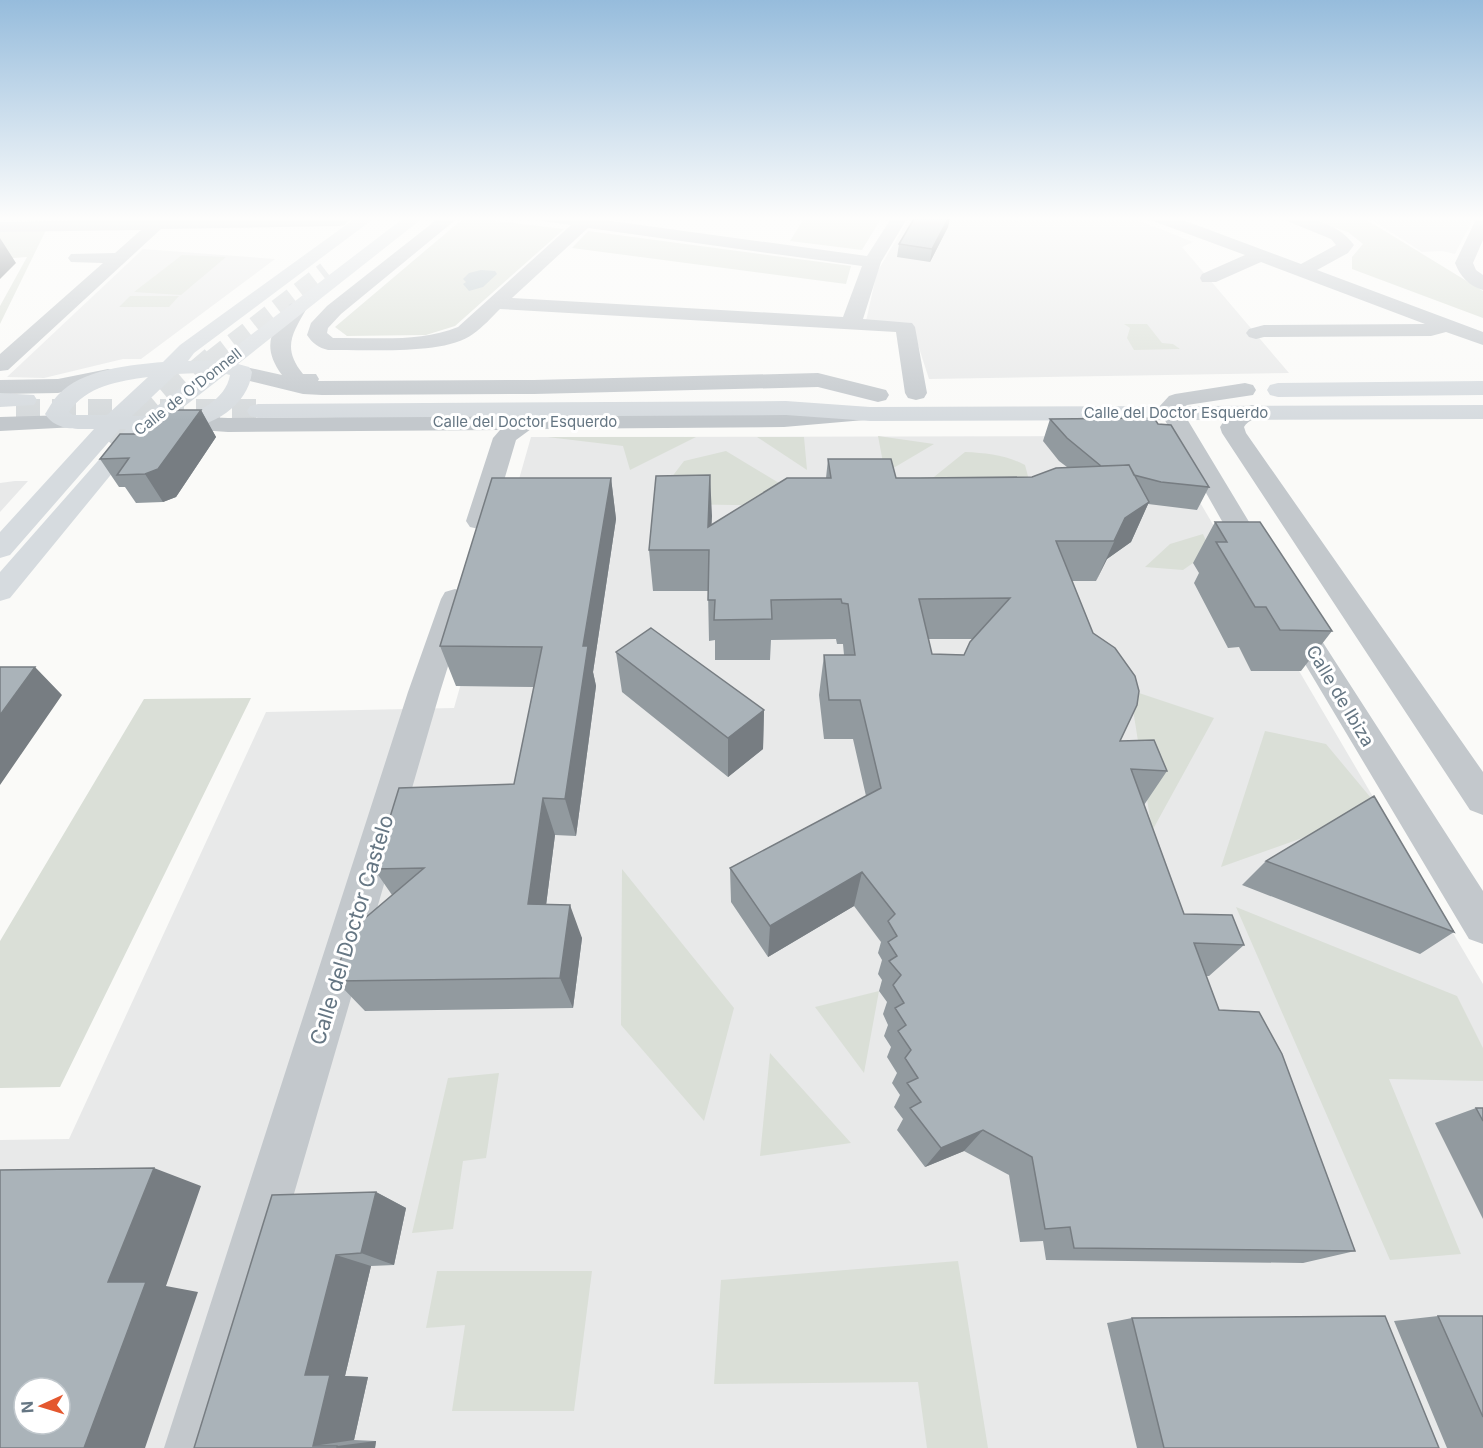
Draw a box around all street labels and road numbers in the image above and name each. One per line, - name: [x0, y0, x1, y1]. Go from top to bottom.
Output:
- street label: Calle de O'Donnell: [130, 344, 245, 440]
- street label: Calle del Doctor Esquerdo: [1084, 403, 1268, 422]
- street label: Calle del Doctor Esquerdo: [433, 412, 617, 431]
- street label: Calle de Ibiza: [1302, 641, 1379, 750]
- street label: Calle del Doctor Castelo: [305, 812, 398, 1048]

